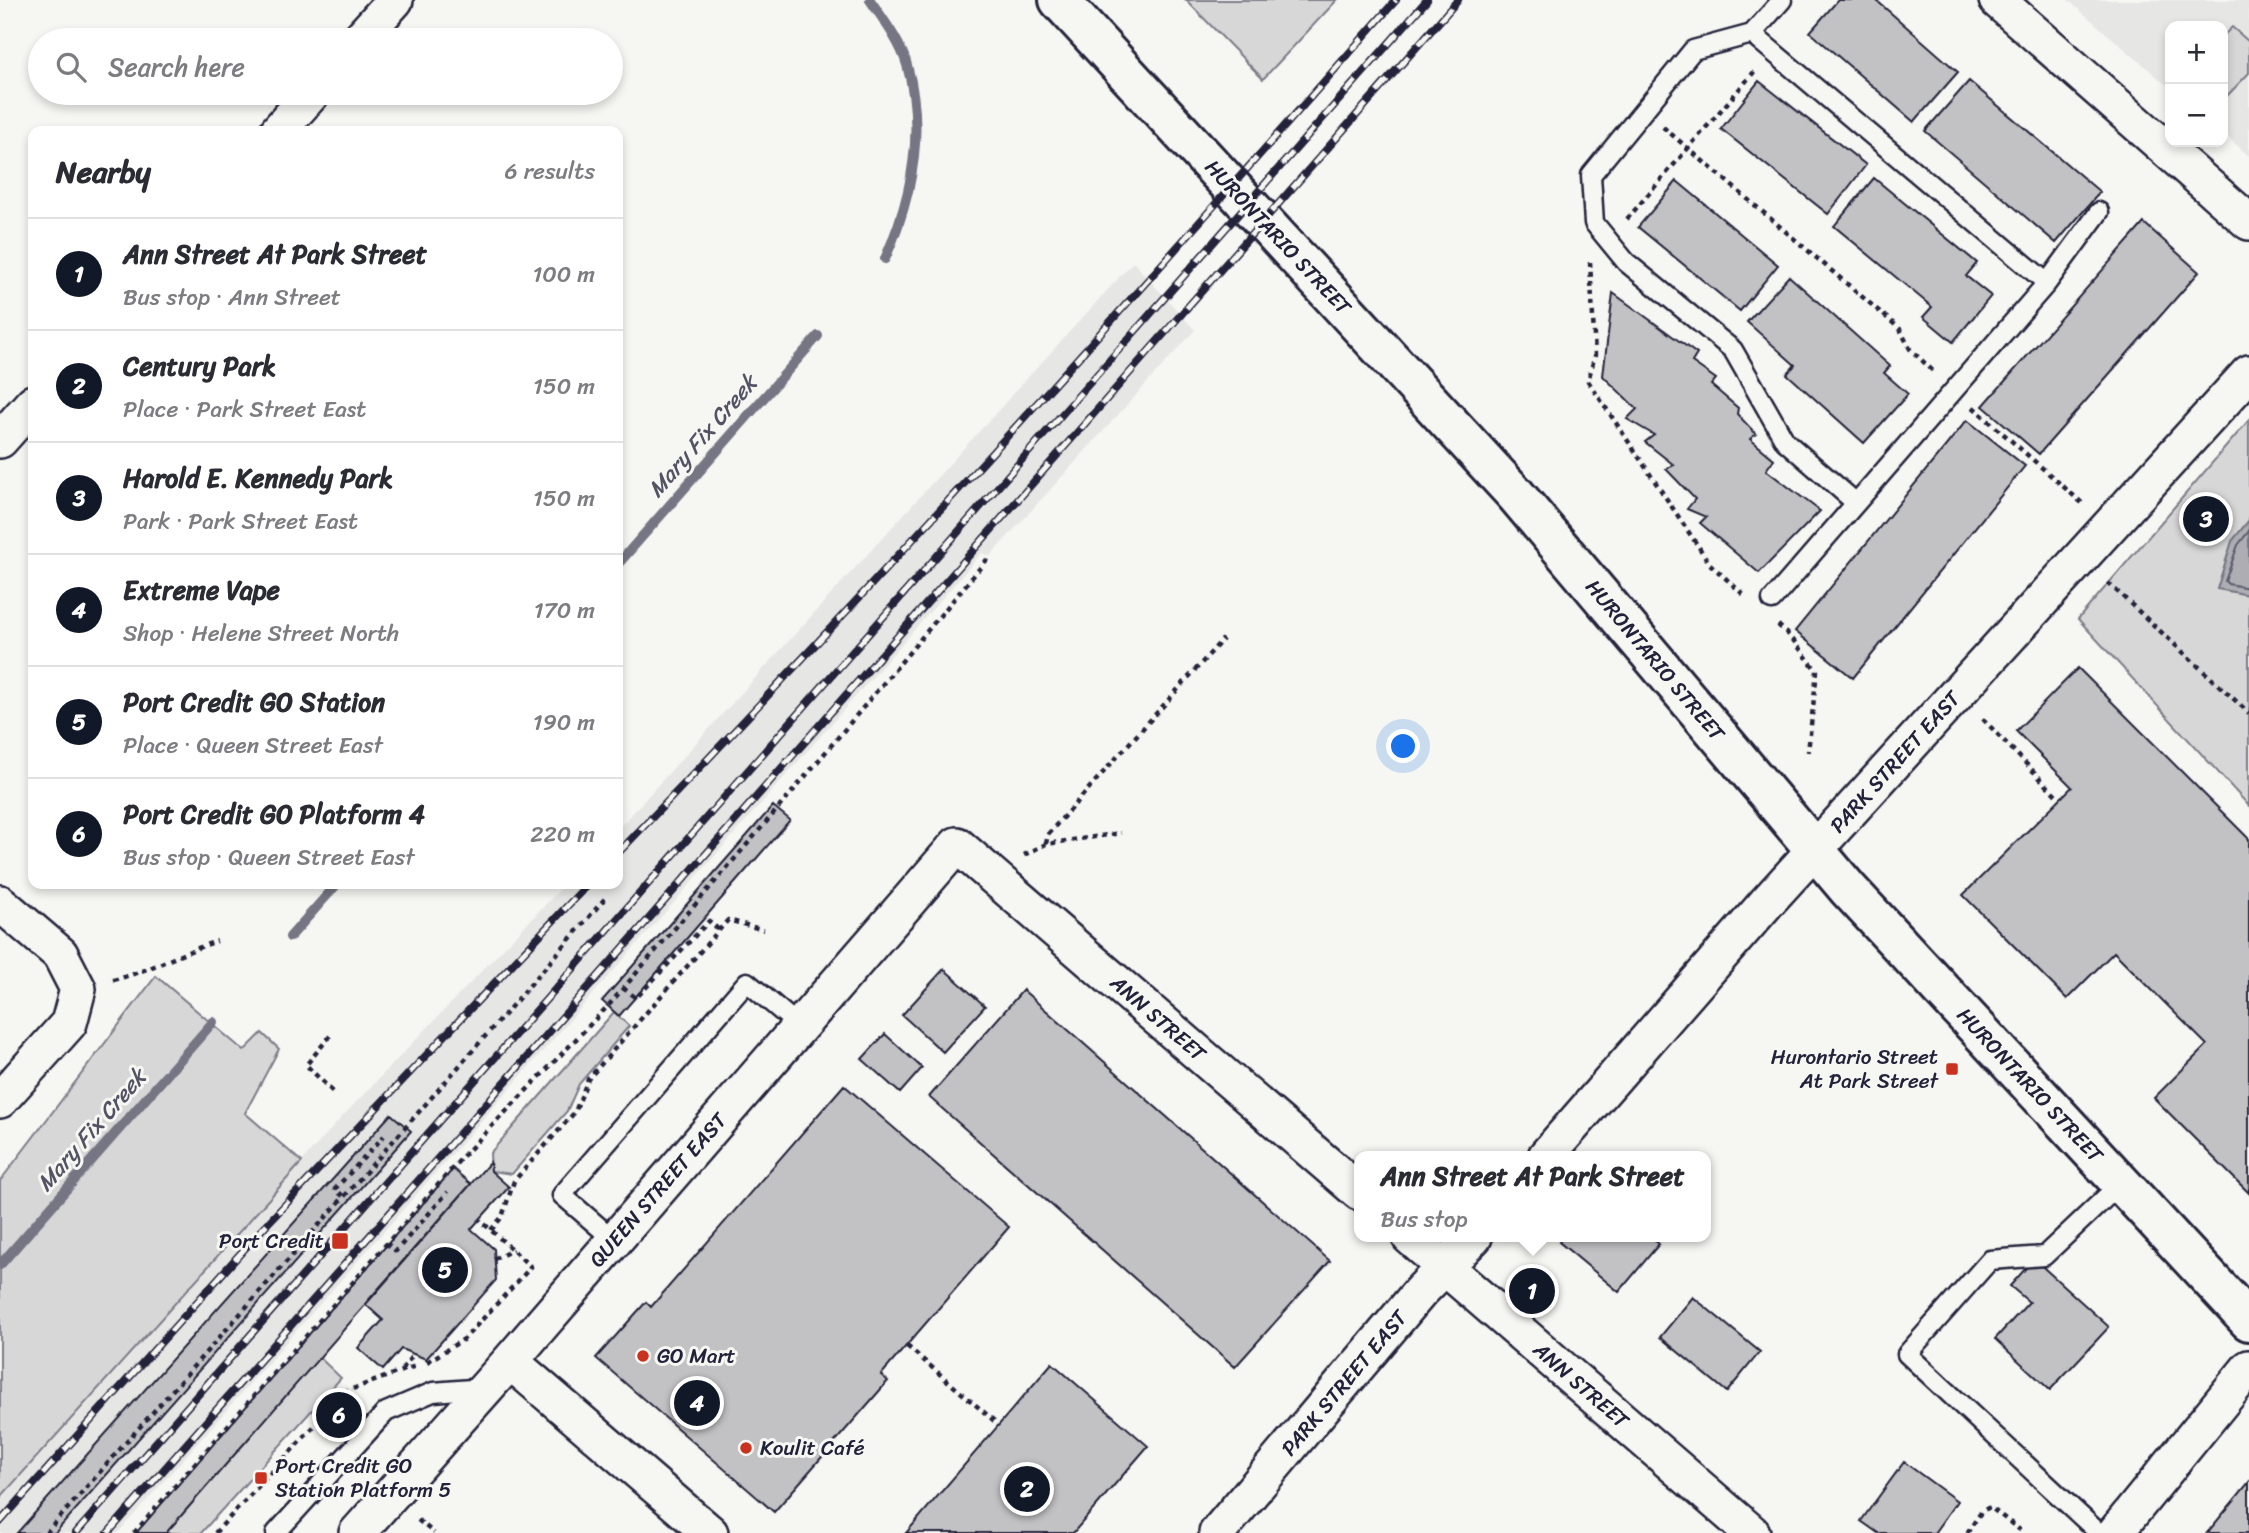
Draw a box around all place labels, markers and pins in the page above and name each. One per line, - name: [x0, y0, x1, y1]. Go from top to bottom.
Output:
- pin: 3: [2183, 493, 2229, 545]
- place label: Hurontario Street At Park Street: [1771, 1038, 1940, 1100]
- marker: Hurontario Street At Park Street: [1944, 1061, 1960, 1077]
- place label: Port Credit: [219, 1222, 324, 1260]
- marker: Port Credit: [330, 1231, 350, 1251]
- pin: 5: [422, 1244, 468, 1296]
- pin: 1: [1509, 1265, 1555, 1317]
- place label: GO Mart: [657, 1337, 735, 1375]
- marker: GO Mart: [635, 1348, 651, 1364]
- pin: 4: [674, 1377, 720, 1429]
- pin: 6: [316, 1389, 362, 1441]
- place label: Koulit Café: [760, 1429, 865, 1467]
- marker: Koulit Café: [738, 1440, 754, 1456]
- place label: Port Credit GO Station Platform 5: [275, 1447, 452, 1509]
- pin: 2: [1004, 1463, 1050, 1515]
- marker: Port Credit GO Station Platform 5: [253, 1470, 269, 1486]

